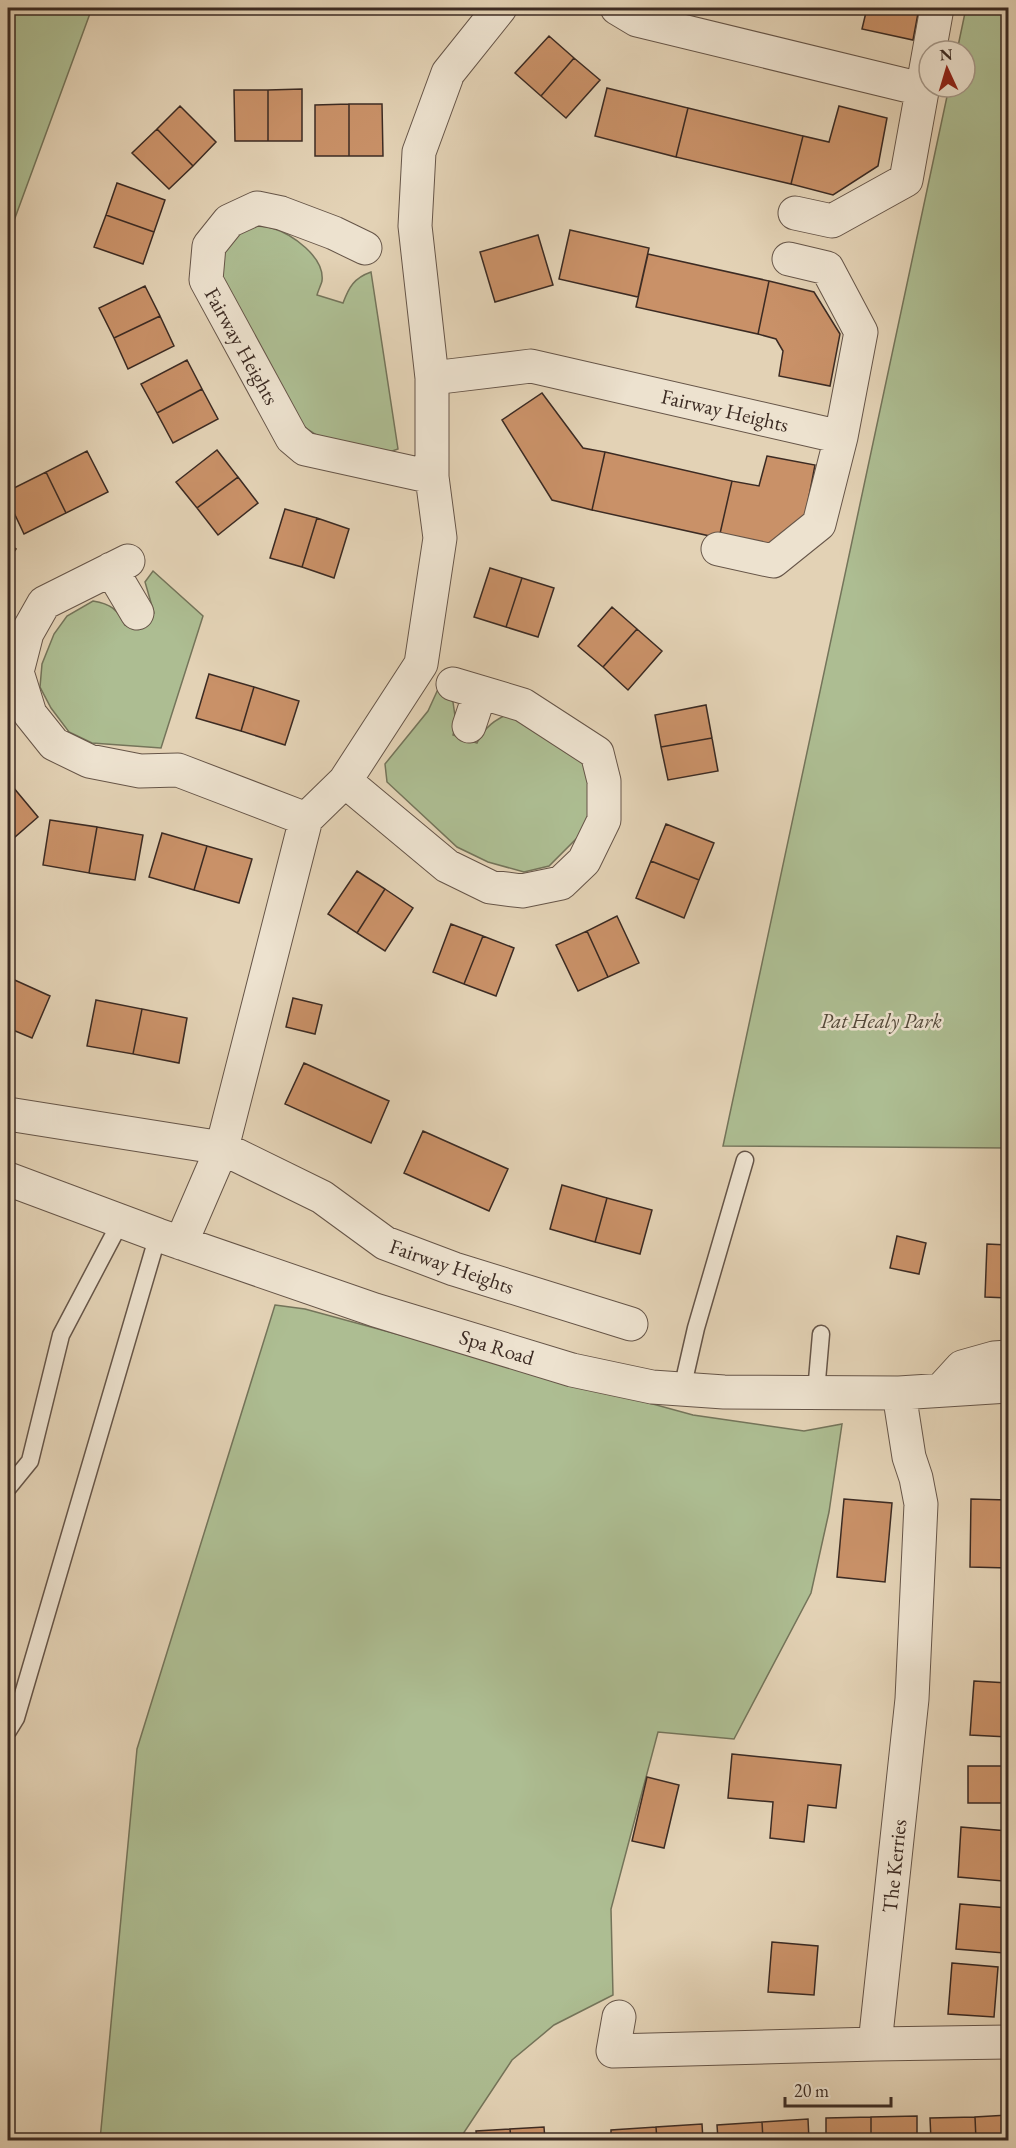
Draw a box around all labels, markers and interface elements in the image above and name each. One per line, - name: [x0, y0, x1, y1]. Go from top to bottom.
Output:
- north arrow: [917, 39, 977, 99]
- text: N: [939, 44, 953, 65]
- street label: Fairway Heights: [199, 283, 285, 410]
- street label: Fairway Heights: [659, 382, 792, 438]
- park label: Pat Healy Park: [820, 1007, 942, 1034]
- street label: Fairway Heights: [386, 1232, 518, 1300]
- street label: Spa Road: [456, 1323, 538, 1371]
- street label: The Kerries: [876, 1818, 912, 1914]
- scale bar: [785, 2070, 892, 2108]
- text: 20 m: [794, 2079, 829, 2102]

